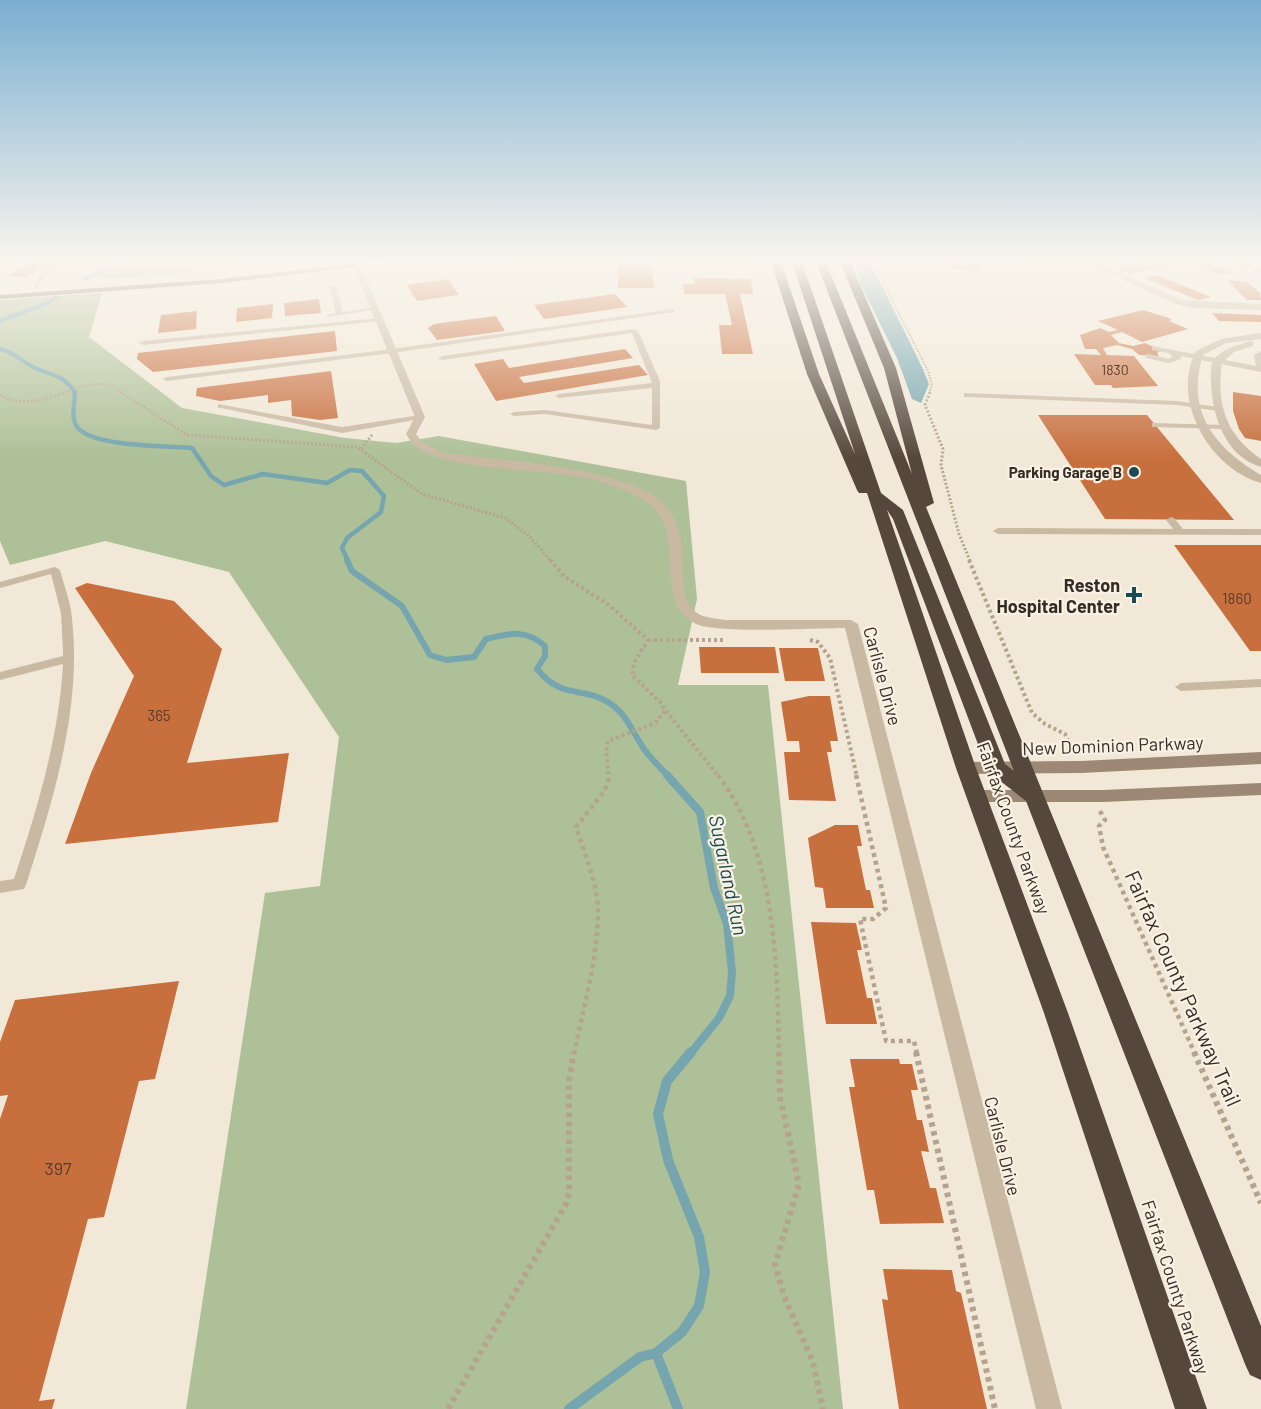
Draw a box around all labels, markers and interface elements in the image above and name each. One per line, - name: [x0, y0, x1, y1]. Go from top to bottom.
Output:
- house number: 1830: [1101, 361, 1129, 378]
- place label: Parking Garage B: [1009, 463, 1122, 481]
- marker: Parking Garage B: [1127, 465, 1141, 479]
- place label: Reston Hospital Center: [996, 574, 1120, 617]
- marker: Reston Hospital Center: [1125, 586, 1143, 604]
- house number: 1860: [1222, 589, 1252, 607]
- street label: Carlisle Drive: [859, 624, 907, 728]
- house number: 365: [147, 706, 171, 724]
- street label: New Dominion Parkway: [1022, 731, 1204, 759]
- street label: Fairfax County Parkway: [973, 739, 1055, 917]
- water label: Sugarland Run: [705, 813, 753, 937]
- street label: Fairfax County Parkway Trail: [1121, 866, 1247, 1110]
- street label: Carlisle Drive: [980, 1094, 1026, 1198]
- house number: 397: [44, 1157, 72, 1179]
- street label: Fairfax County Parkway: [1137, 1197, 1215, 1377]

